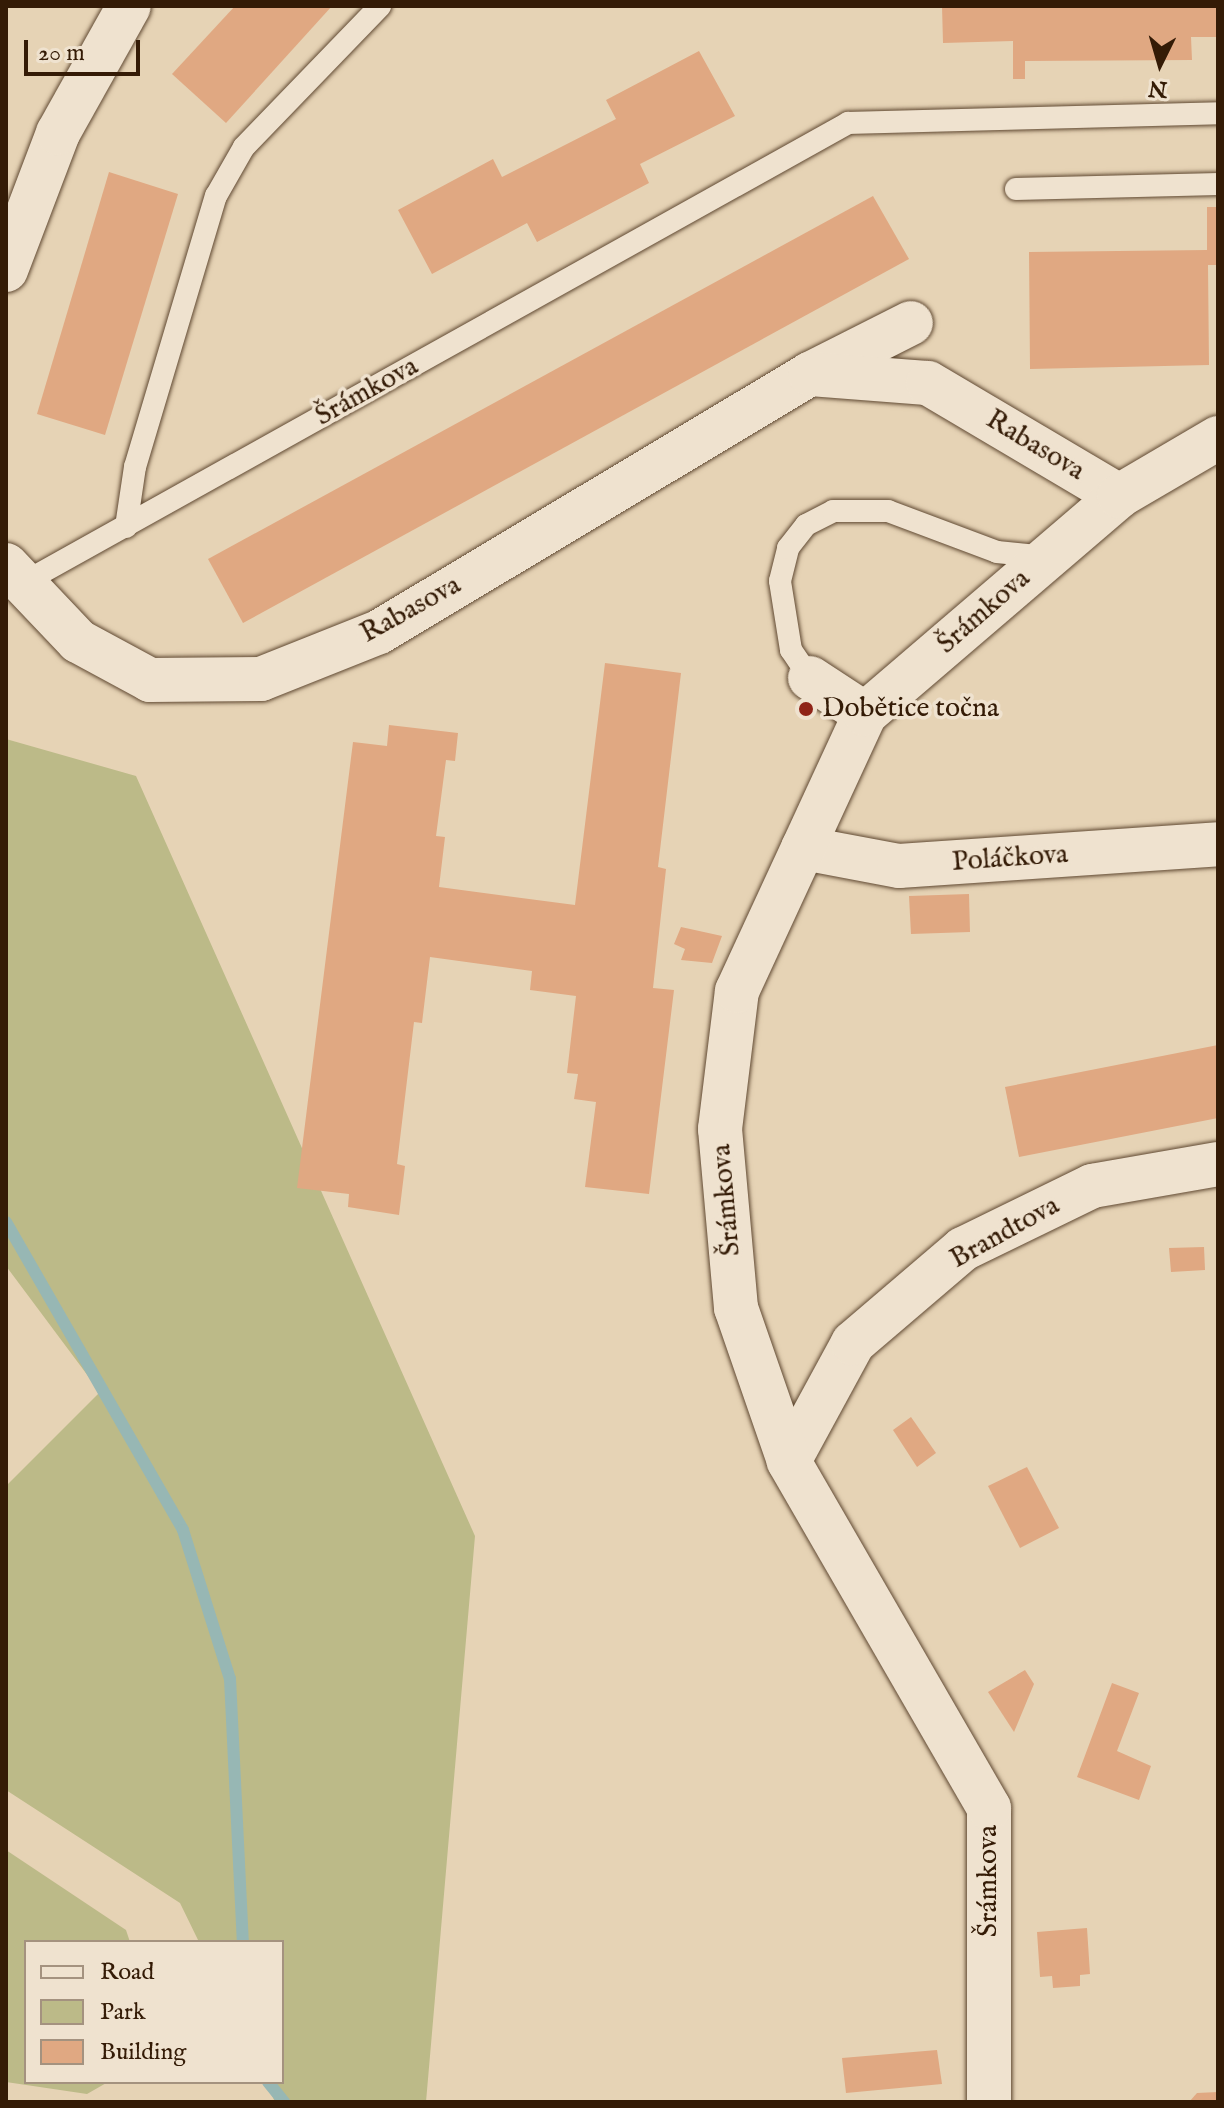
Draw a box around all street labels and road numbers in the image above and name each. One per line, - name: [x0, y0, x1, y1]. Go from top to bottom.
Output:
- street label: Šrámkova: [310, 350, 424, 434]
- street label: Rabasova: [979, 403, 1091, 489]
- street label: Šrámkova: [931, 562, 1037, 662]
- street label: Rabasova: [355, 569, 467, 651]
- street label: Poláčkova: [951, 838, 1069, 880]
- street label: Šrámkova: [705, 1143, 749, 1257]
- street label: Brandtova: [945, 1189, 1065, 1277]
- street label: Šrámkova: [972, 1825, 1006, 1937]

